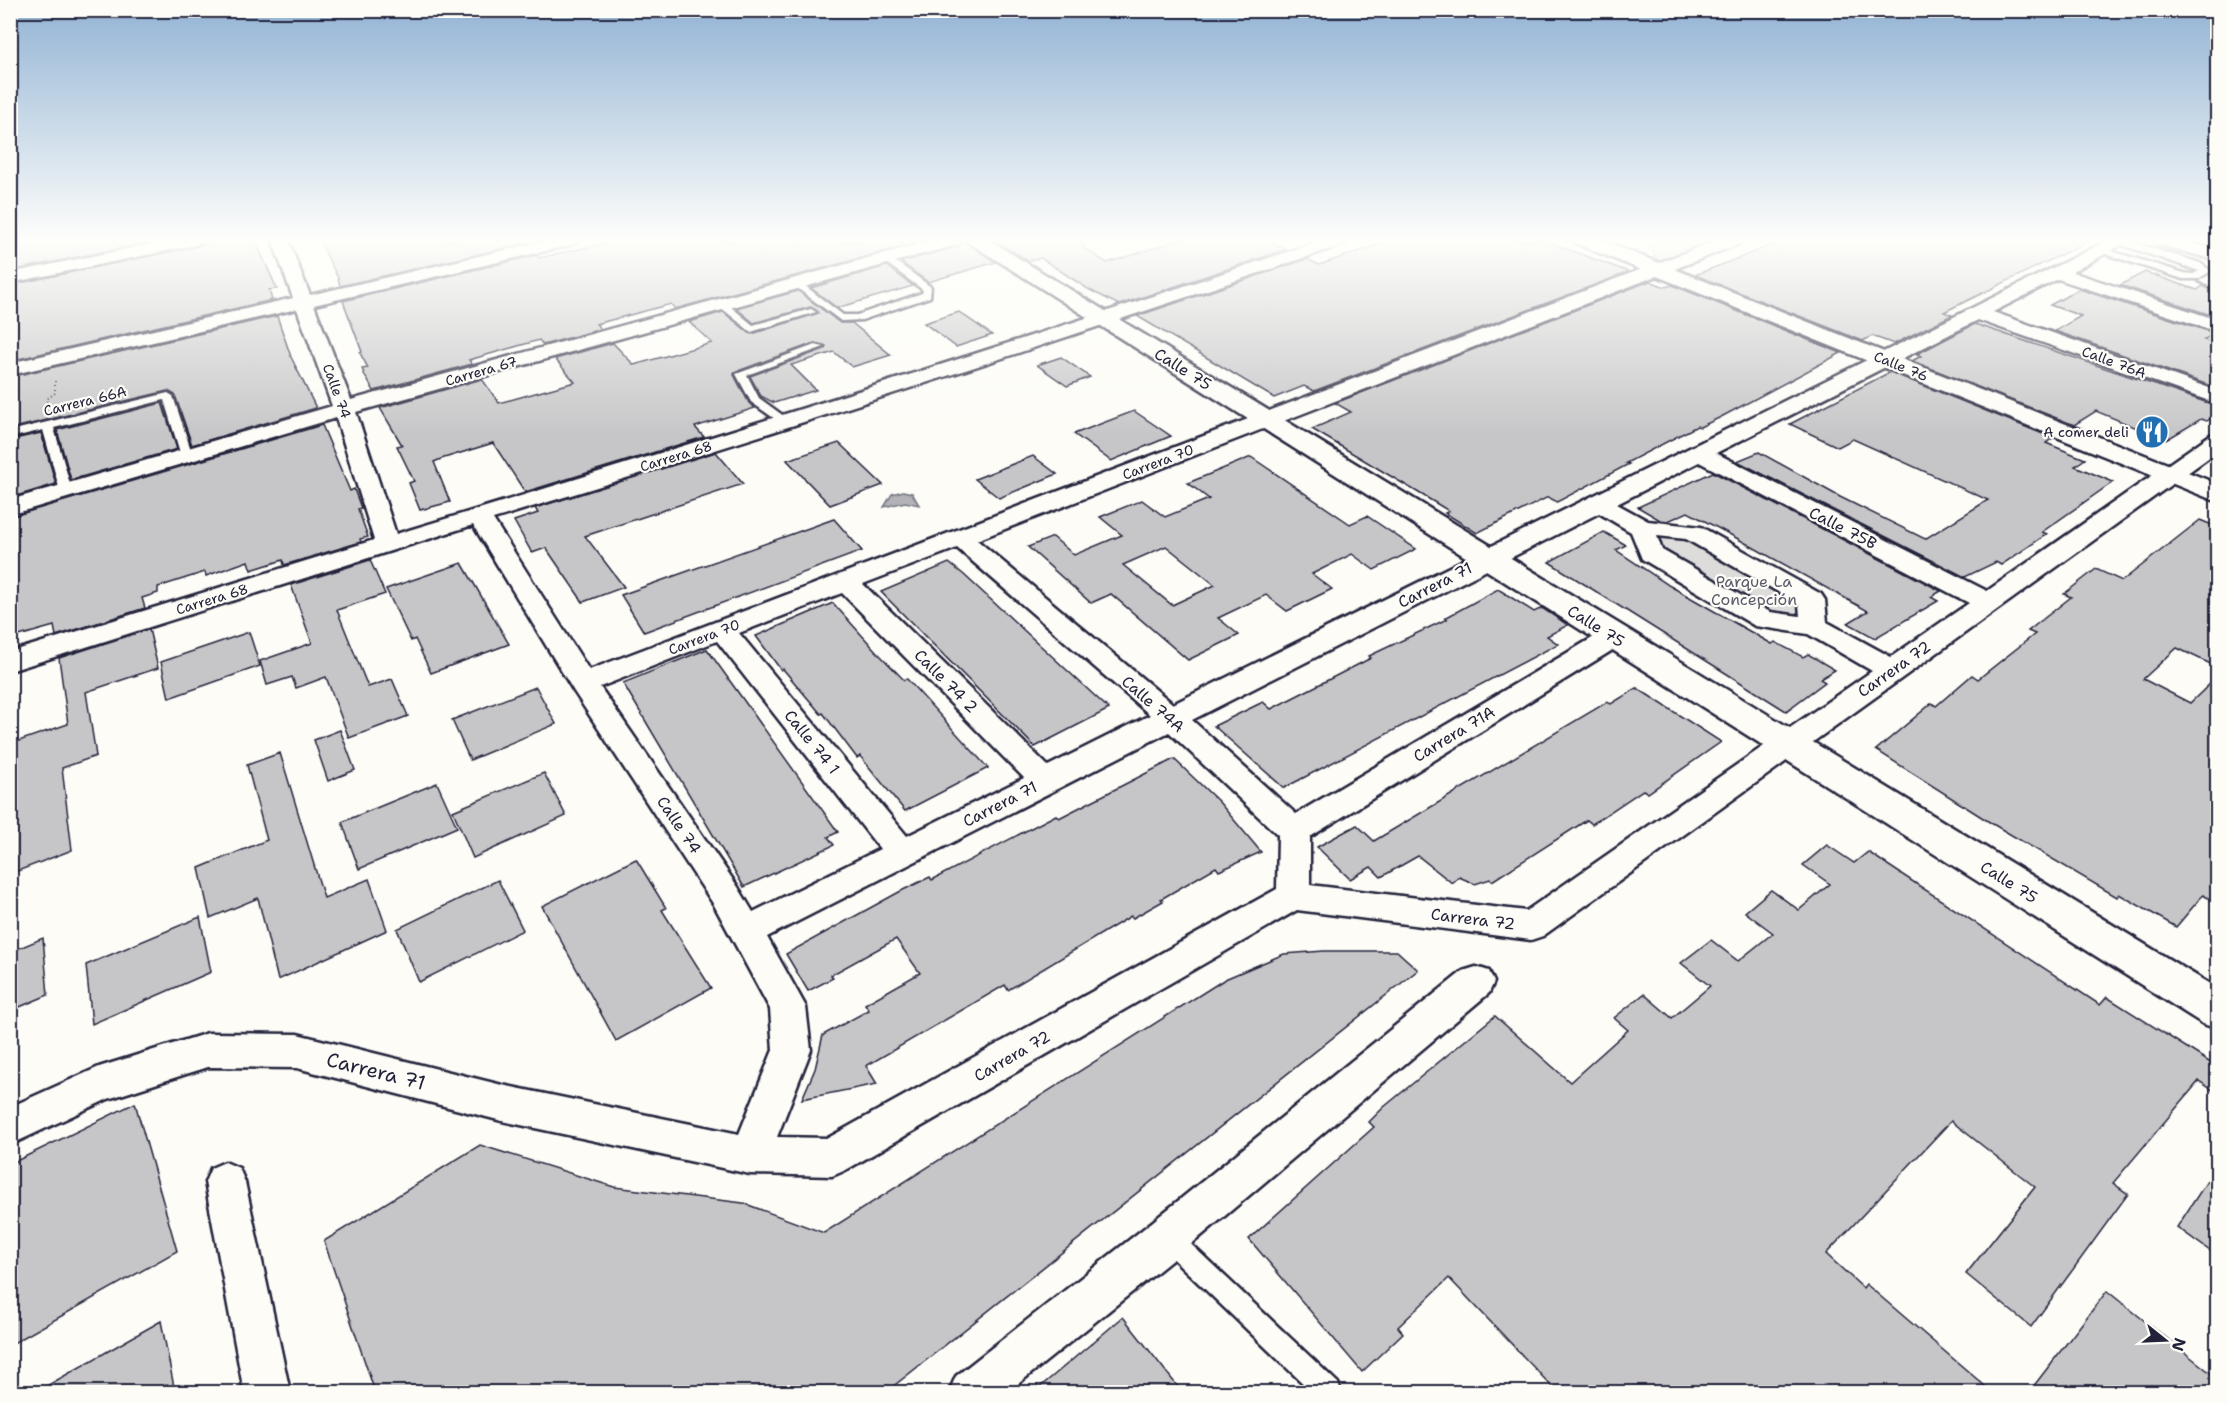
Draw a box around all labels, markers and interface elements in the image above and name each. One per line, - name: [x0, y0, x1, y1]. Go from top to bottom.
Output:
- street label: Calle 76A: [2079, 342, 2149, 382]
- street label: Calle 75: [1150, 343, 1216, 395]
- street label: Calle 76: [1871, 347, 1931, 385]
- street label: Carrera 67: [443, 352, 519, 390]
- street label: Calle 74: [319, 361, 355, 421]
- street label: Carrera 66A: [42, 382, 128, 420]
- restaurant icon: A comer deli: [2134, 414, 2170, 450]
- place label: A comer deli: [2043, 423, 2129, 441]
- street label: Carrera 68: [638, 436, 714, 476]
- street label: Carrera 70: [1120, 440, 1196, 484]
- street label: Calle 75B: [1806, 502, 1880, 554]
- street label: Carrera 71: [1394, 557, 1476, 613]
- park label: Parque La Concepción: [1711, 571, 1797, 610]
- street label: Carrera 68: [174, 579, 250, 619]
- street label: Calle 75: [1563, 600, 1629, 652]
- street label: Carrera 70: [666, 615, 742, 659]
- street label: Carrera 72: [1853, 636, 1935, 702]
- street label: Calle 74 2: [910, 645, 982, 717]
- street label: Calle 74A: [1117, 671, 1189, 737]
- street label: Carrera 71A: [1409, 701, 1499, 767]
- street label: Calle 74 1: [780, 705, 844, 779]
- street label: Carrera 71: [959, 776, 1041, 832]
- street label: Calle 74: [652, 792, 706, 858]
- street label: Calle 75: [1976, 856, 2042, 908]
- street label: Carrera 72: [1430, 903, 1516, 935]
- street label: Carrera 72: [970, 1026, 1054, 1086]
- street label: Carrera 71: [324, 1046, 428, 1096]
- north arrow: [2135, 1310, 2195, 1370]
- text: N: [2167, 1335, 2191, 1354]

